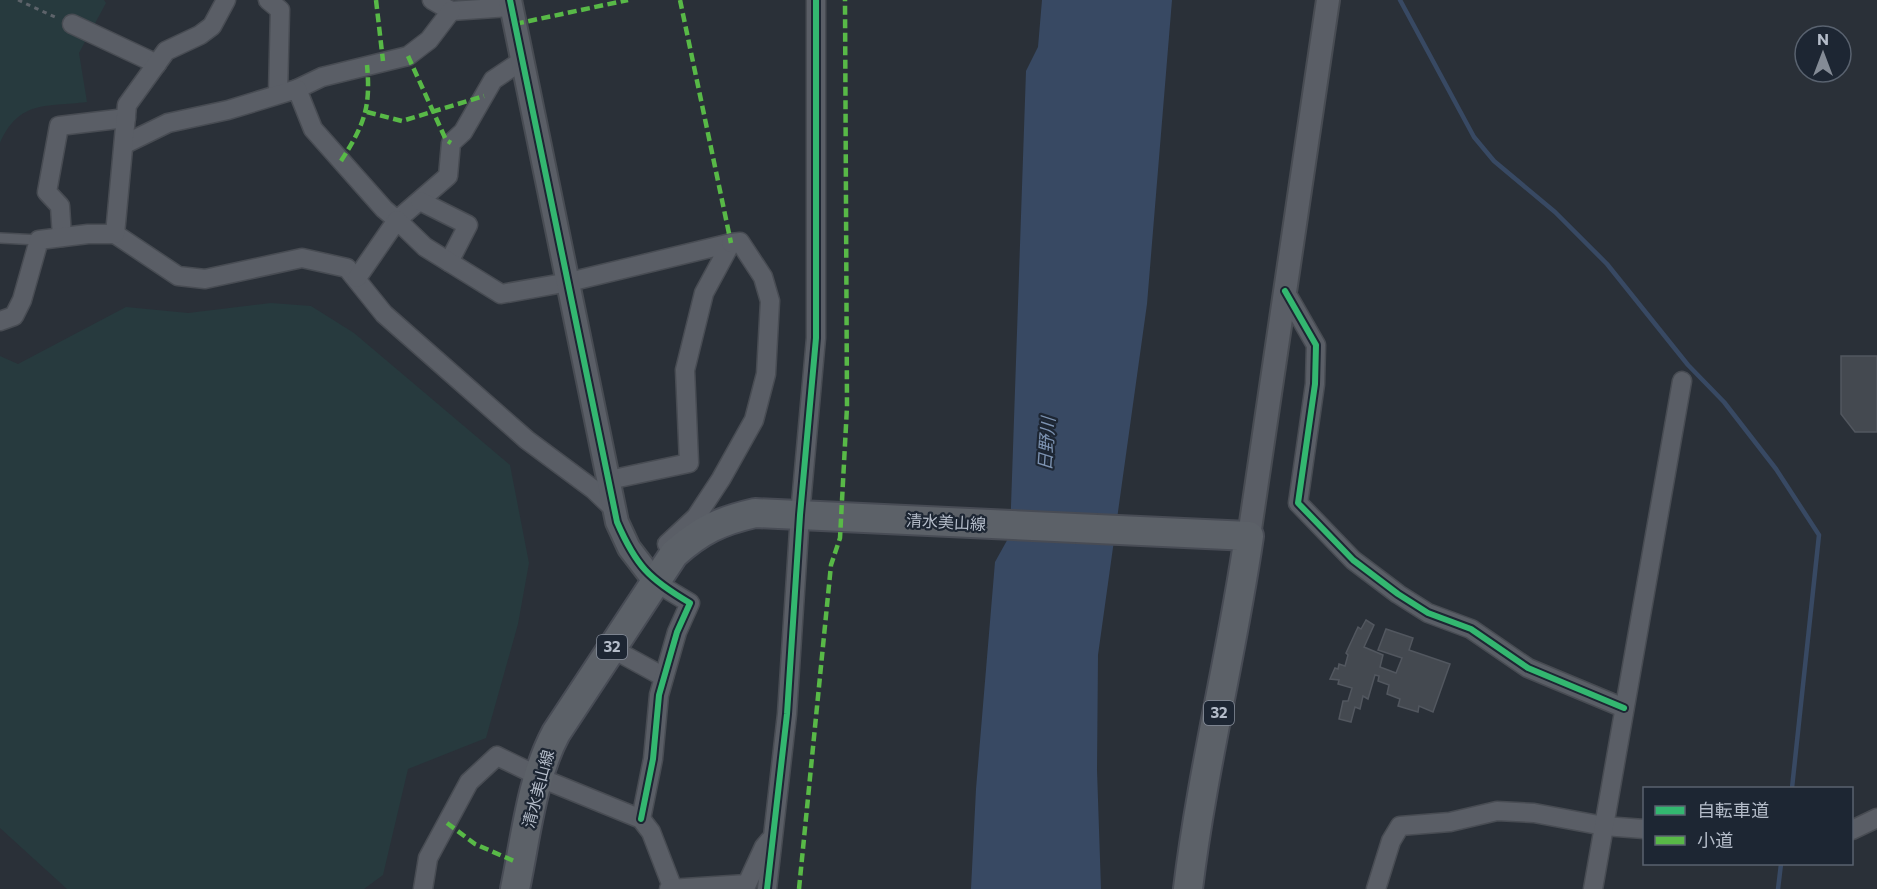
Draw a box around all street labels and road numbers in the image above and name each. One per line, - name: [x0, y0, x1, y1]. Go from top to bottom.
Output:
- street label: 清水美山線: [906, 510, 986, 533]
- road number: 32: [597, 635, 627, 659]
- road number: 32: [1204, 701, 1234, 725]
- street label: 清水美山線: [518, 748, 557, 830]

